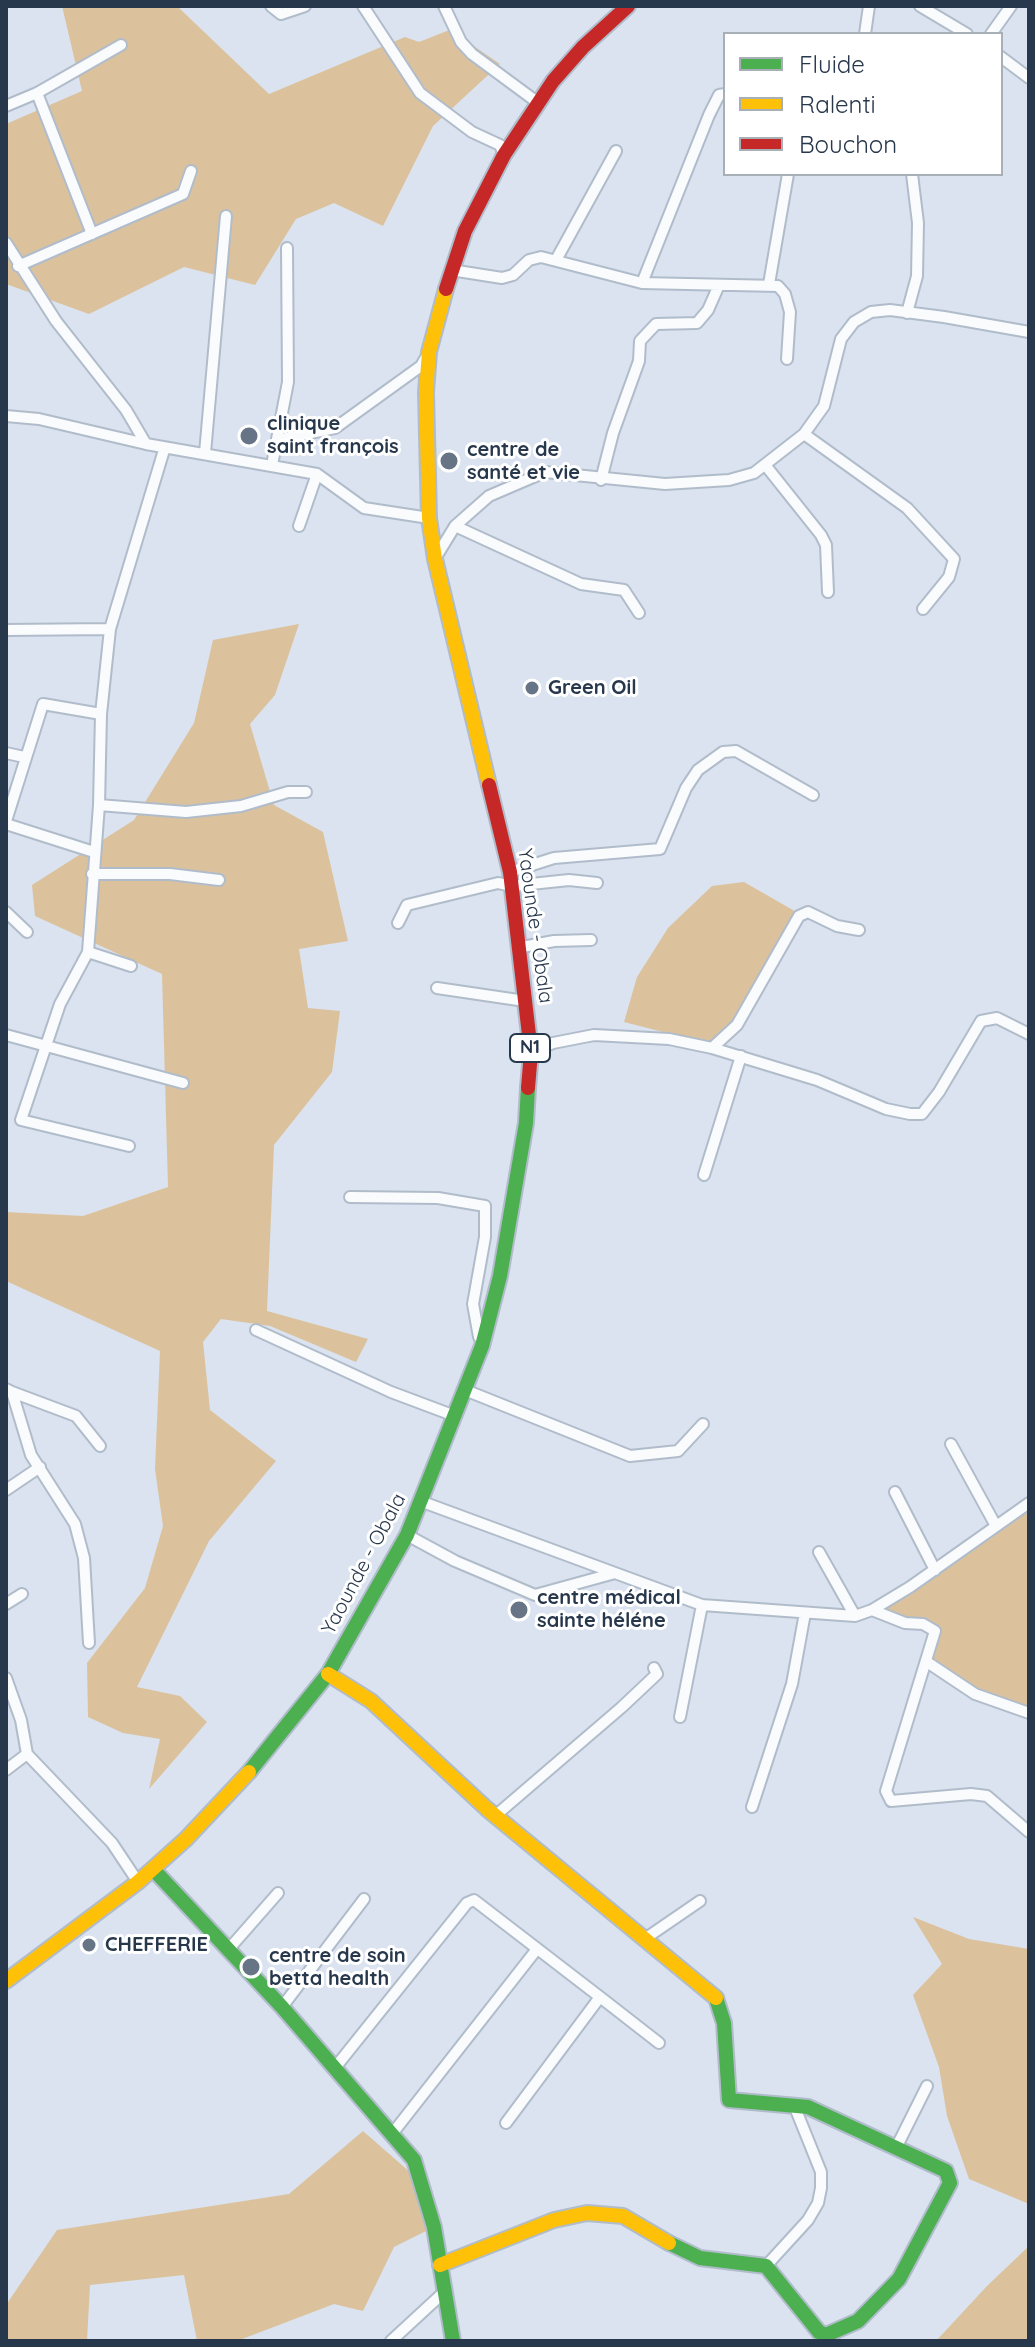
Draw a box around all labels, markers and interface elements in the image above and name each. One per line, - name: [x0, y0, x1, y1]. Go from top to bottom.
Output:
- legend: [723, 32, 1003, 176]
- text: Fluide: [799, 49, 865, 79]
- text: Ralenti: [799, 89, 876, 119]
- text: Bouchon: [799, 129, 897, 159]
- place label: clinique saint françois: [267, 412, 399, 459]
- marker: clinique saint françois: [238, 425, 260, 447]
- place label: centre de santé et vie: [467, 438, 580, 485]
- marker: centre de santé et vie: [438, 450, 460, 472]
- place label: Green Oil: [548, 676, 637, 700]
- marker: Green Oil: [523, 679, 541, 697]
- street label: Yaounde - Obala: [512, 847, 558, 1005]
- road number: N1: [510, 1034, 550, 1062]
- street label: Yaounde - Obala: [317, 1489, 411, 1639]
- place label: centre médical sainte héléne: [537, 1586, 681, 1633]
- marker: centre médical sainte héléne: [508, 1599, 530, 1621]
- place label: CHEFFERIE: [105, 1933, 208, 1957]
- marker: CHEFFERIE: [80, 1936, 98, 1954]
- place label: centre de soin betta health: [269, 1944, 406, 1991]
- marker: centre de soin betta health: [240, 1956, 262, 1978]

